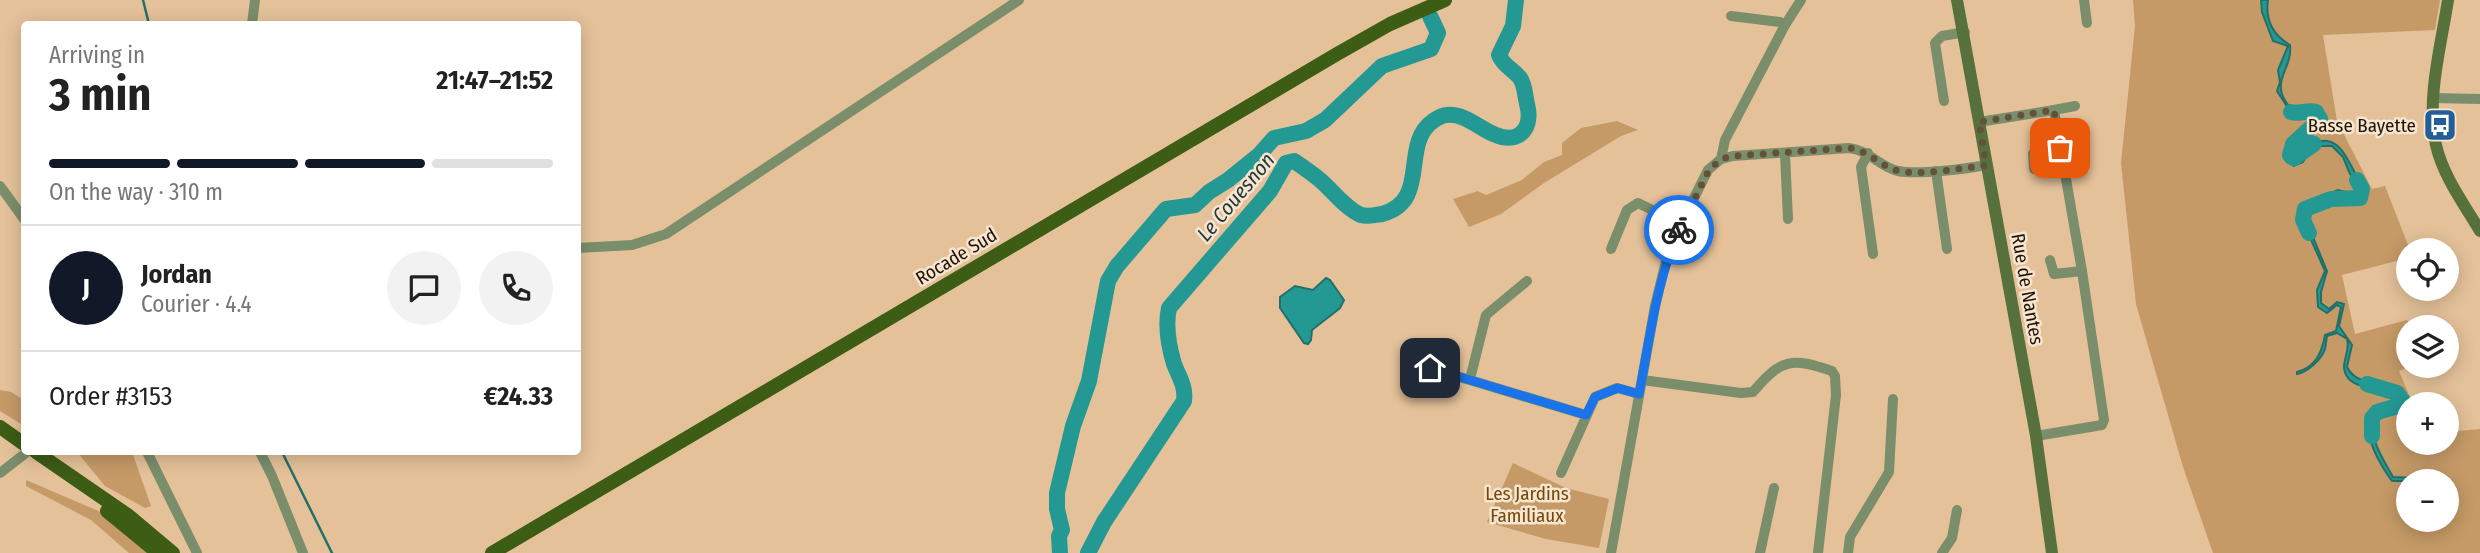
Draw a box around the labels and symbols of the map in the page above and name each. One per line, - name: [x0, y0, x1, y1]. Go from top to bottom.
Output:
- bus stop icon: Basse Bayette: [2421, 106, 2459, 144]
- place label: Basse Bayette: [2308, 114, 2416, 137]
- pin: [2030, 118, 2090, 178]
- water label: Le Couesnon: [1192, 147, 1280, 247]
- courier: [1644, 195, 1714, 265]
- street label: Rocade Sud: [911, 223, 1001, 290]
- street label: Rue de Nantes: [2006, 232, 2049, 346]
- pin: [1400, 338, 1460, 398]
- park label: Les Jardins Familiaux: [1485, 482, 1569, 527]

